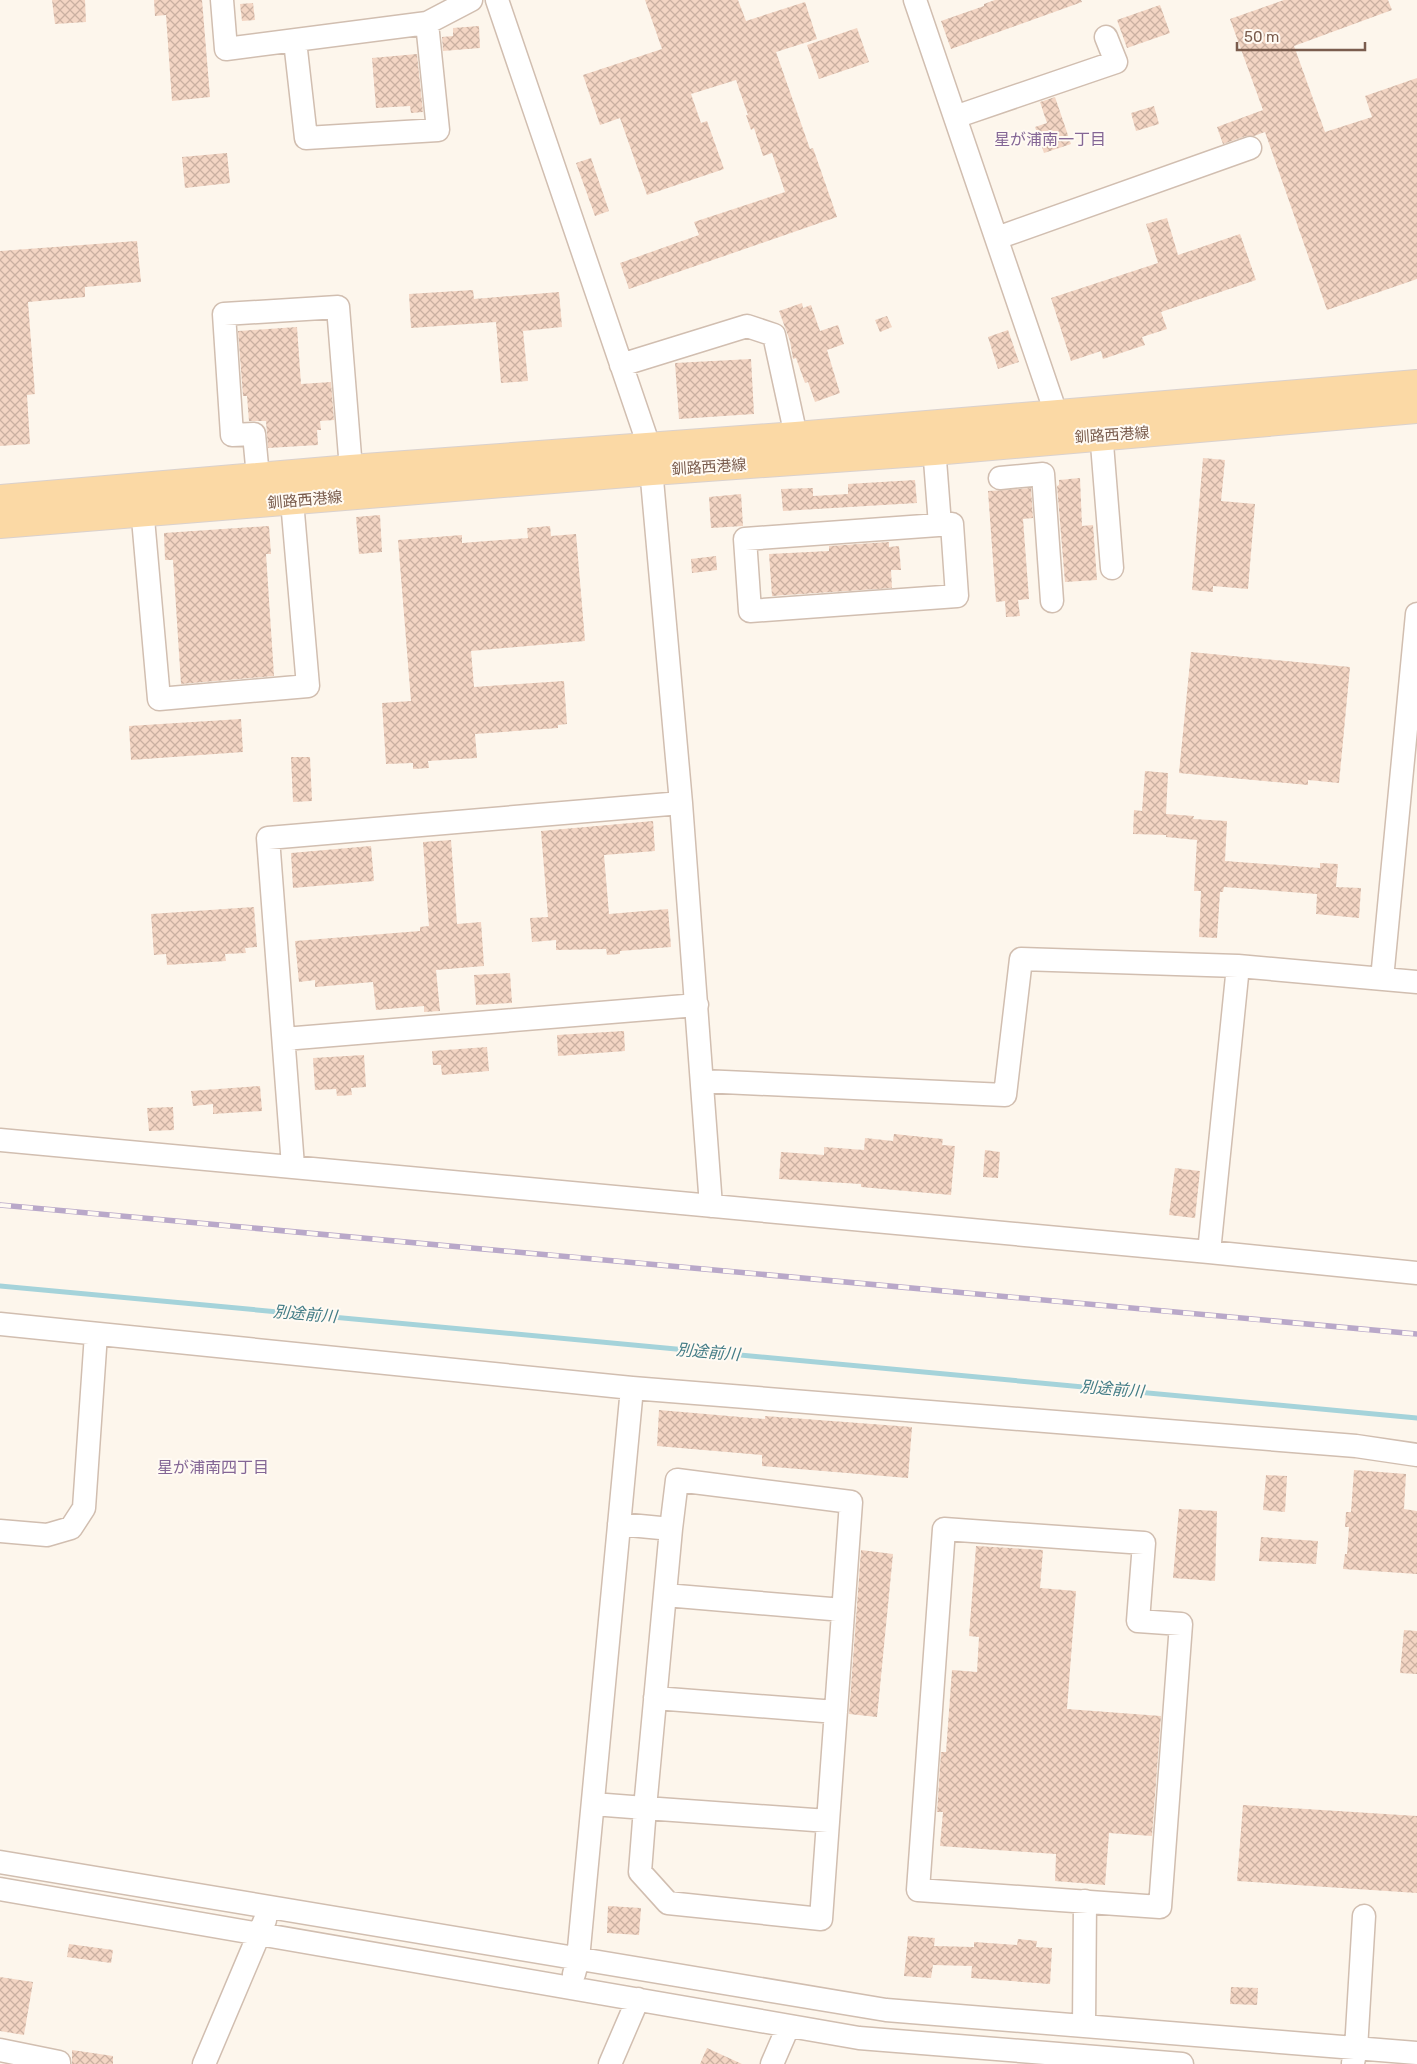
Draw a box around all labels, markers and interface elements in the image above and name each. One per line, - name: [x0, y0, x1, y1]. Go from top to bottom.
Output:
- scale bar: [1237, 20, 1364, 52]
- text: 50 m: [1244, 28, 1279, 46]
- district label: 星が浦南一丁目: [994, 130, 1106, 149]
- street label: 釧路西港線: [1074, 423, 1150, 447]
- street label: 釧路西港線: [671, 455, 747, 479]
- street label: 釧路西港線: [267, 488, 343, 512]
- water label: 別途前川: [272, 1302, 340, 1326]
- water label: 別途前川: [675, 1340, 743, 1364]
- water label: 別途前川: [1079, 1377, 1147, 1401]
- district label: 星が浦南四丁目: [157, 1458, 269, 1477]

